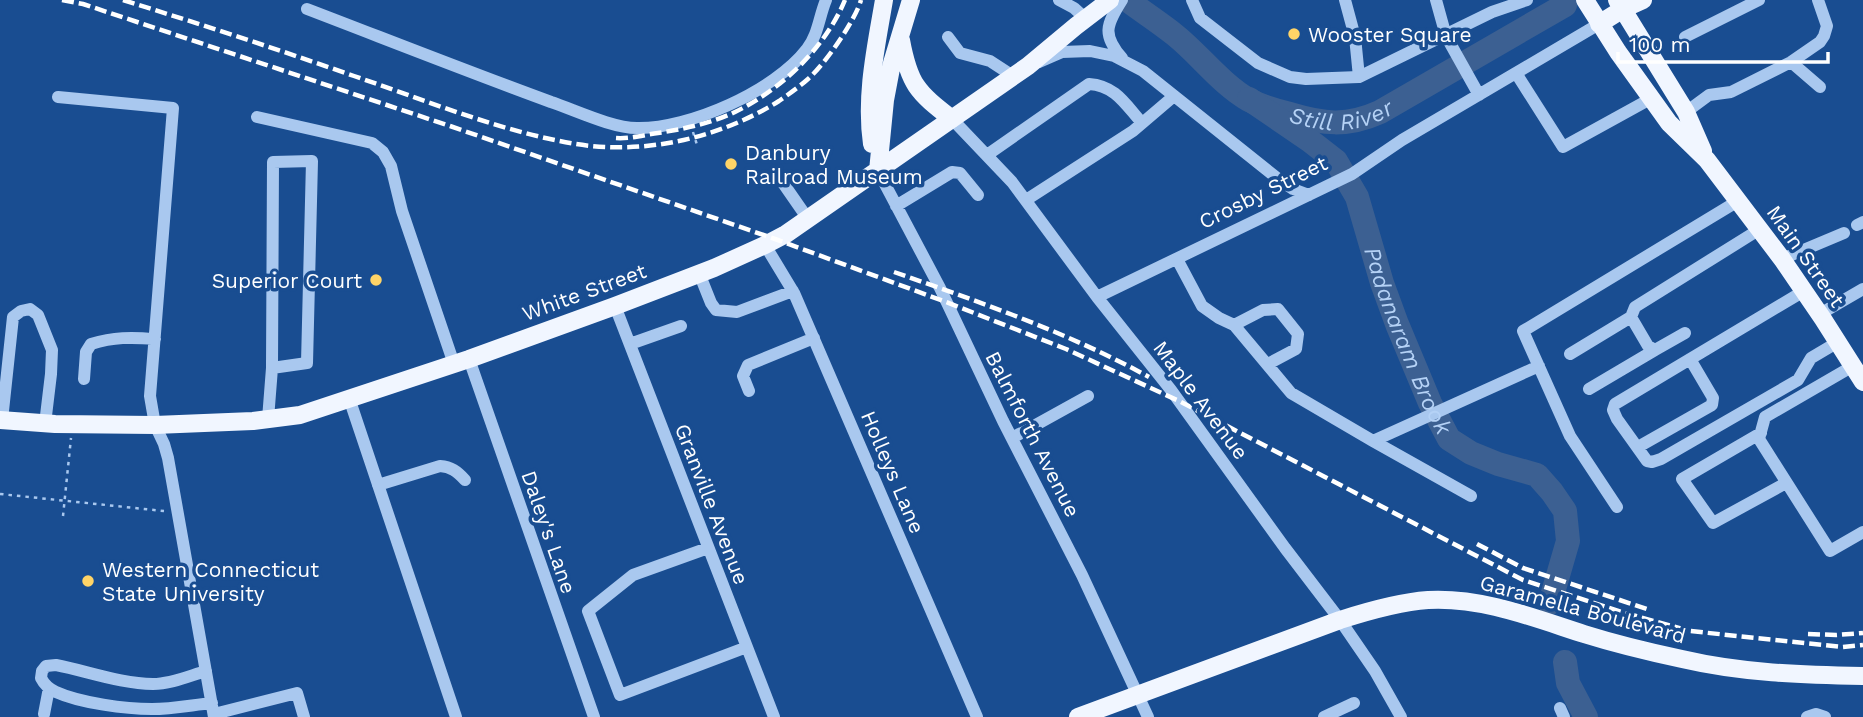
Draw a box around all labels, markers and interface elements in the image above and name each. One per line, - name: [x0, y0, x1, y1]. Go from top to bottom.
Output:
- scale bar: [1618, 21, 1828, 65]
- place label: Wooster Square: [1308, 22, 1472, 47]
- marker: Wooster Square: [1286, 26, 1302, 42]
- text: 100 m: [1629, 32, 1691, 57]
- water label: Still River: [1286, 93, 1399, 136]
- place label: Danbury Railroad Museum: [745, 140, 923, 189]
- street label: Crosby Street: [1195, 150, 1332, 234]
- marker: Danbury Railroad Museum: [723, 156, 739, 172]
- street label: Main Street: [1762, 200, 1850, 312]
- water label: Padanaram Brook: [1359, 244, 1458, 440]
- street label: White Street: [519, 258, 650, 326]
- place label: Superior Court: [212, 268, 362, 293]
- marker: Superior Court: [368, 272, 384, 288]
- street label: Maple Avenue: [1148, 336, 1254, 464]
- street label: Balmforth Avenue: [980, 347, 1086, 521]
- street label: Holleys Lane: [856, 407, 930, 537]
- street label: Granville Avenue: [670, 420, 754, 588]
- street label: Daley's Lane: [516, 467, 582, 597]
- place label: Western Connecticut State University: [102, 557, 319, 606]
- street label: Garamella Boulevard: [1477, 569, 1689, 649]
- marker: Western Connecticut State University: [80, 573, 96, 589]

